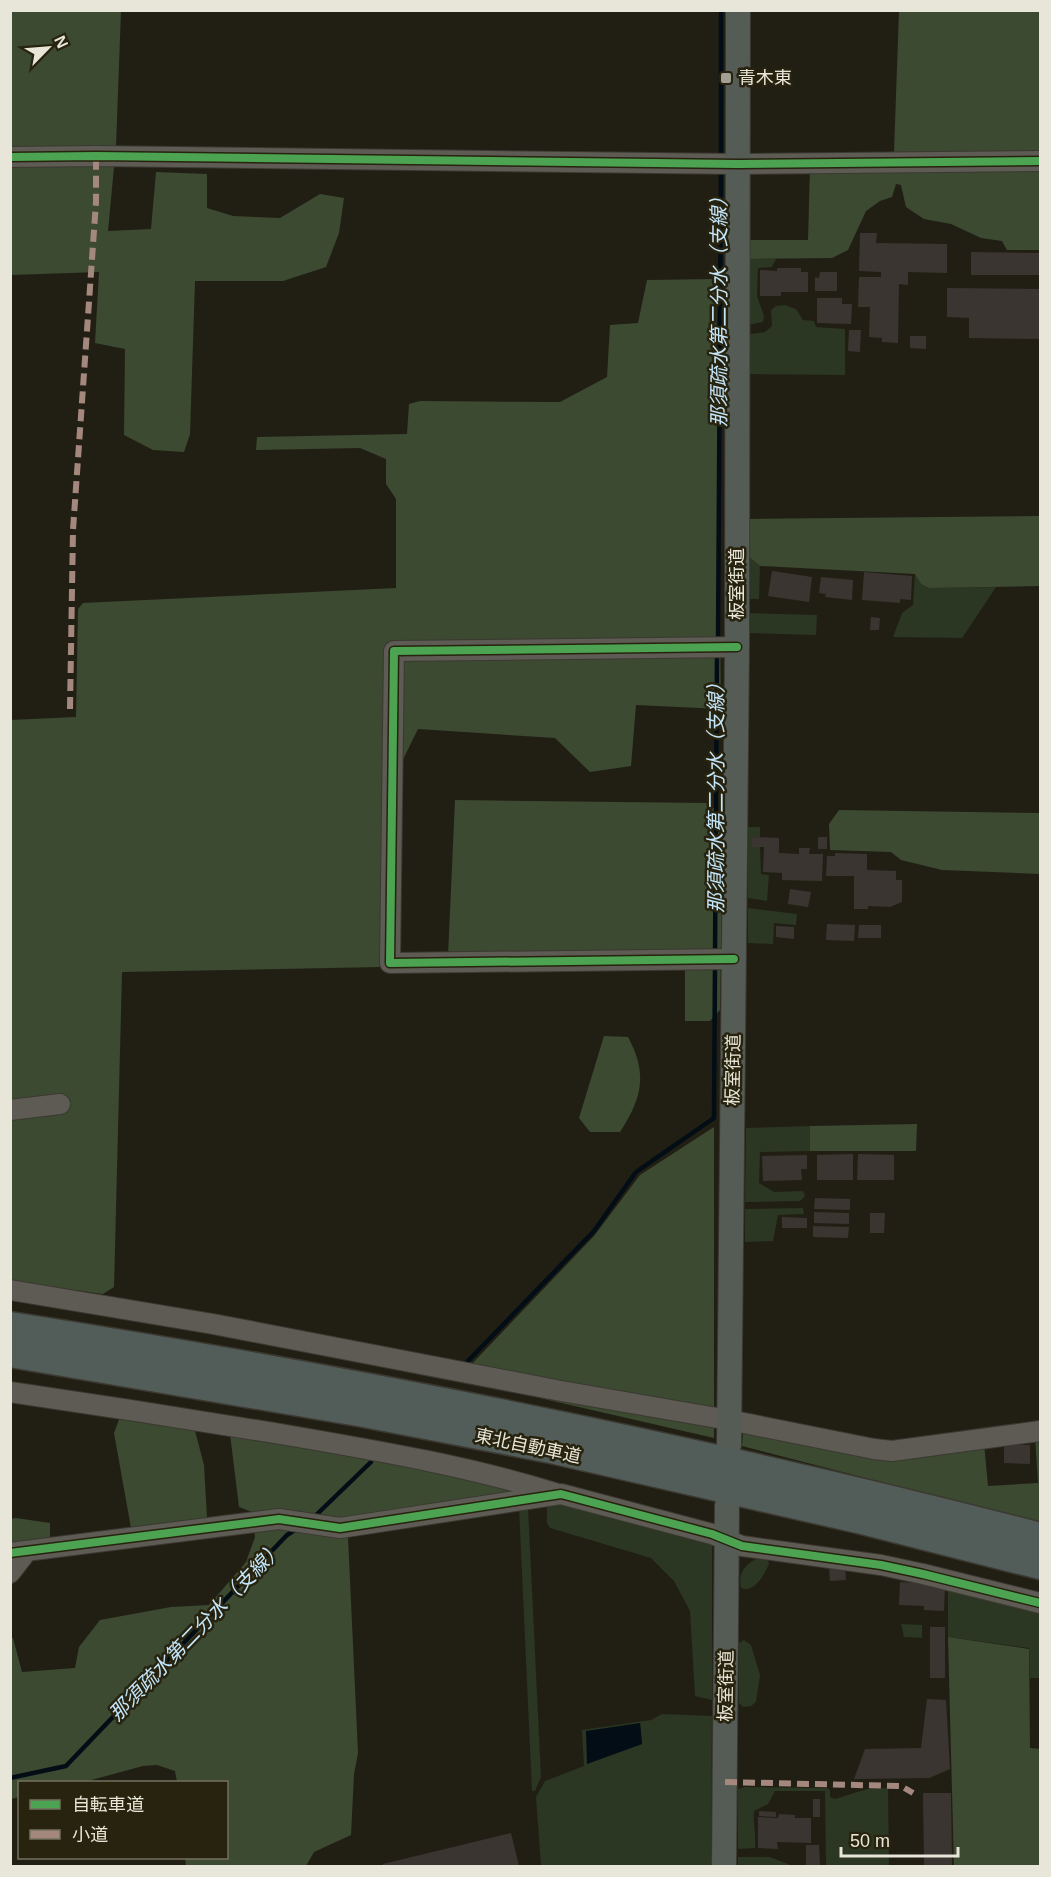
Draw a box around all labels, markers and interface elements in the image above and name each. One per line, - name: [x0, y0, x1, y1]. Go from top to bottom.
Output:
- north arrow: [18, 18, 78, 78]
- text: N: [51, 33, 71, 51]
- place label: 青木東: [738, 68, 792, 88]
- marker: 青木東: [719, 71, 733, 85]
- water label: 那須疏水第二分水（支線）: [708, 187, 730, 427]
- street label: 板室街道: [727, 548, 747, 620]
- water label: 那須疏水第二分水（支線）: [705, 673, 727, 913]
- street label: 板室街道: [722, 1034, 744, 1106]
- street label: 東北自動車道: [473, 1425, 583, 1467]
- water label: 那須疏水第二分水（支線）: [105, 1537, 287, 1725]
- street label: 板室街道: [715, 1650, 737, 1722]
- legend: [18, 1781, 228, 1859]
- text: 自転車道: [72, 1795, 144, 1815]
- scale bar: [841, 1820, 958, 1858]
- text: 小道: [72, 1825, 108, 1845]
- text: 50 m: [850, 1831, 890, 1851]

